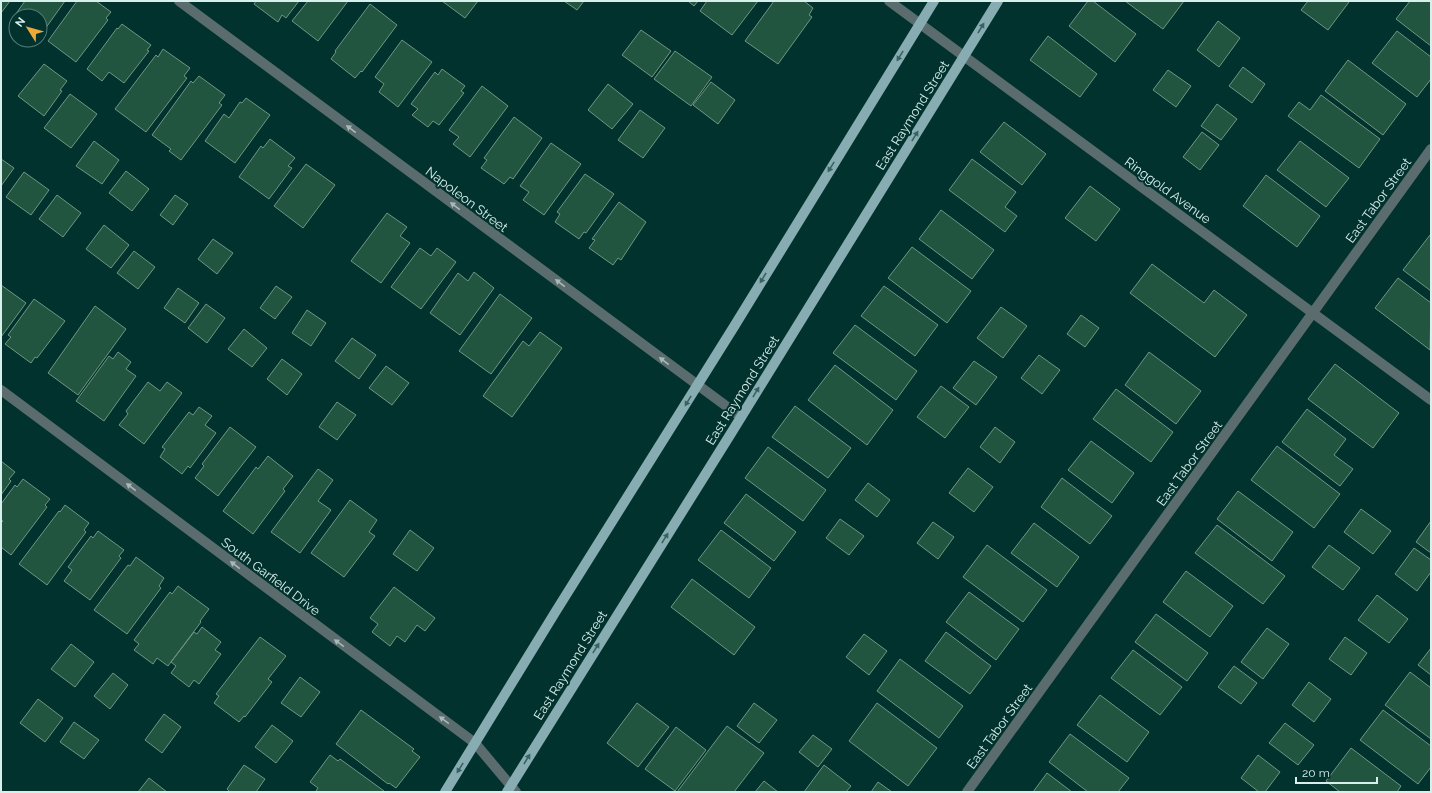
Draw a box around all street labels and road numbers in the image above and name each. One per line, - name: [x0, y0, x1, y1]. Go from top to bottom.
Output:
- street label: East Raymond Street: [873, 57, 952, 173]
- street label: Ringgold Avenue: [1122, 154, 1214, 227]
- street label: East Tabor Street: [1342, 154, 1415, 246]
- street label: Napoleon Street: [423, 164, 511, 235]
- street label: East Raymond Street: [703, 332, 782, 448]
- street label: East Tabor Street: [1153, 417, 1226, 509]
- street label: South Garfield Drive: [218, 534, 323, 619]
- street label: East Raymond Street: [531, 607, 610, 723]
- street label: East Tabor Street: [963, 680, 1036, 772]

